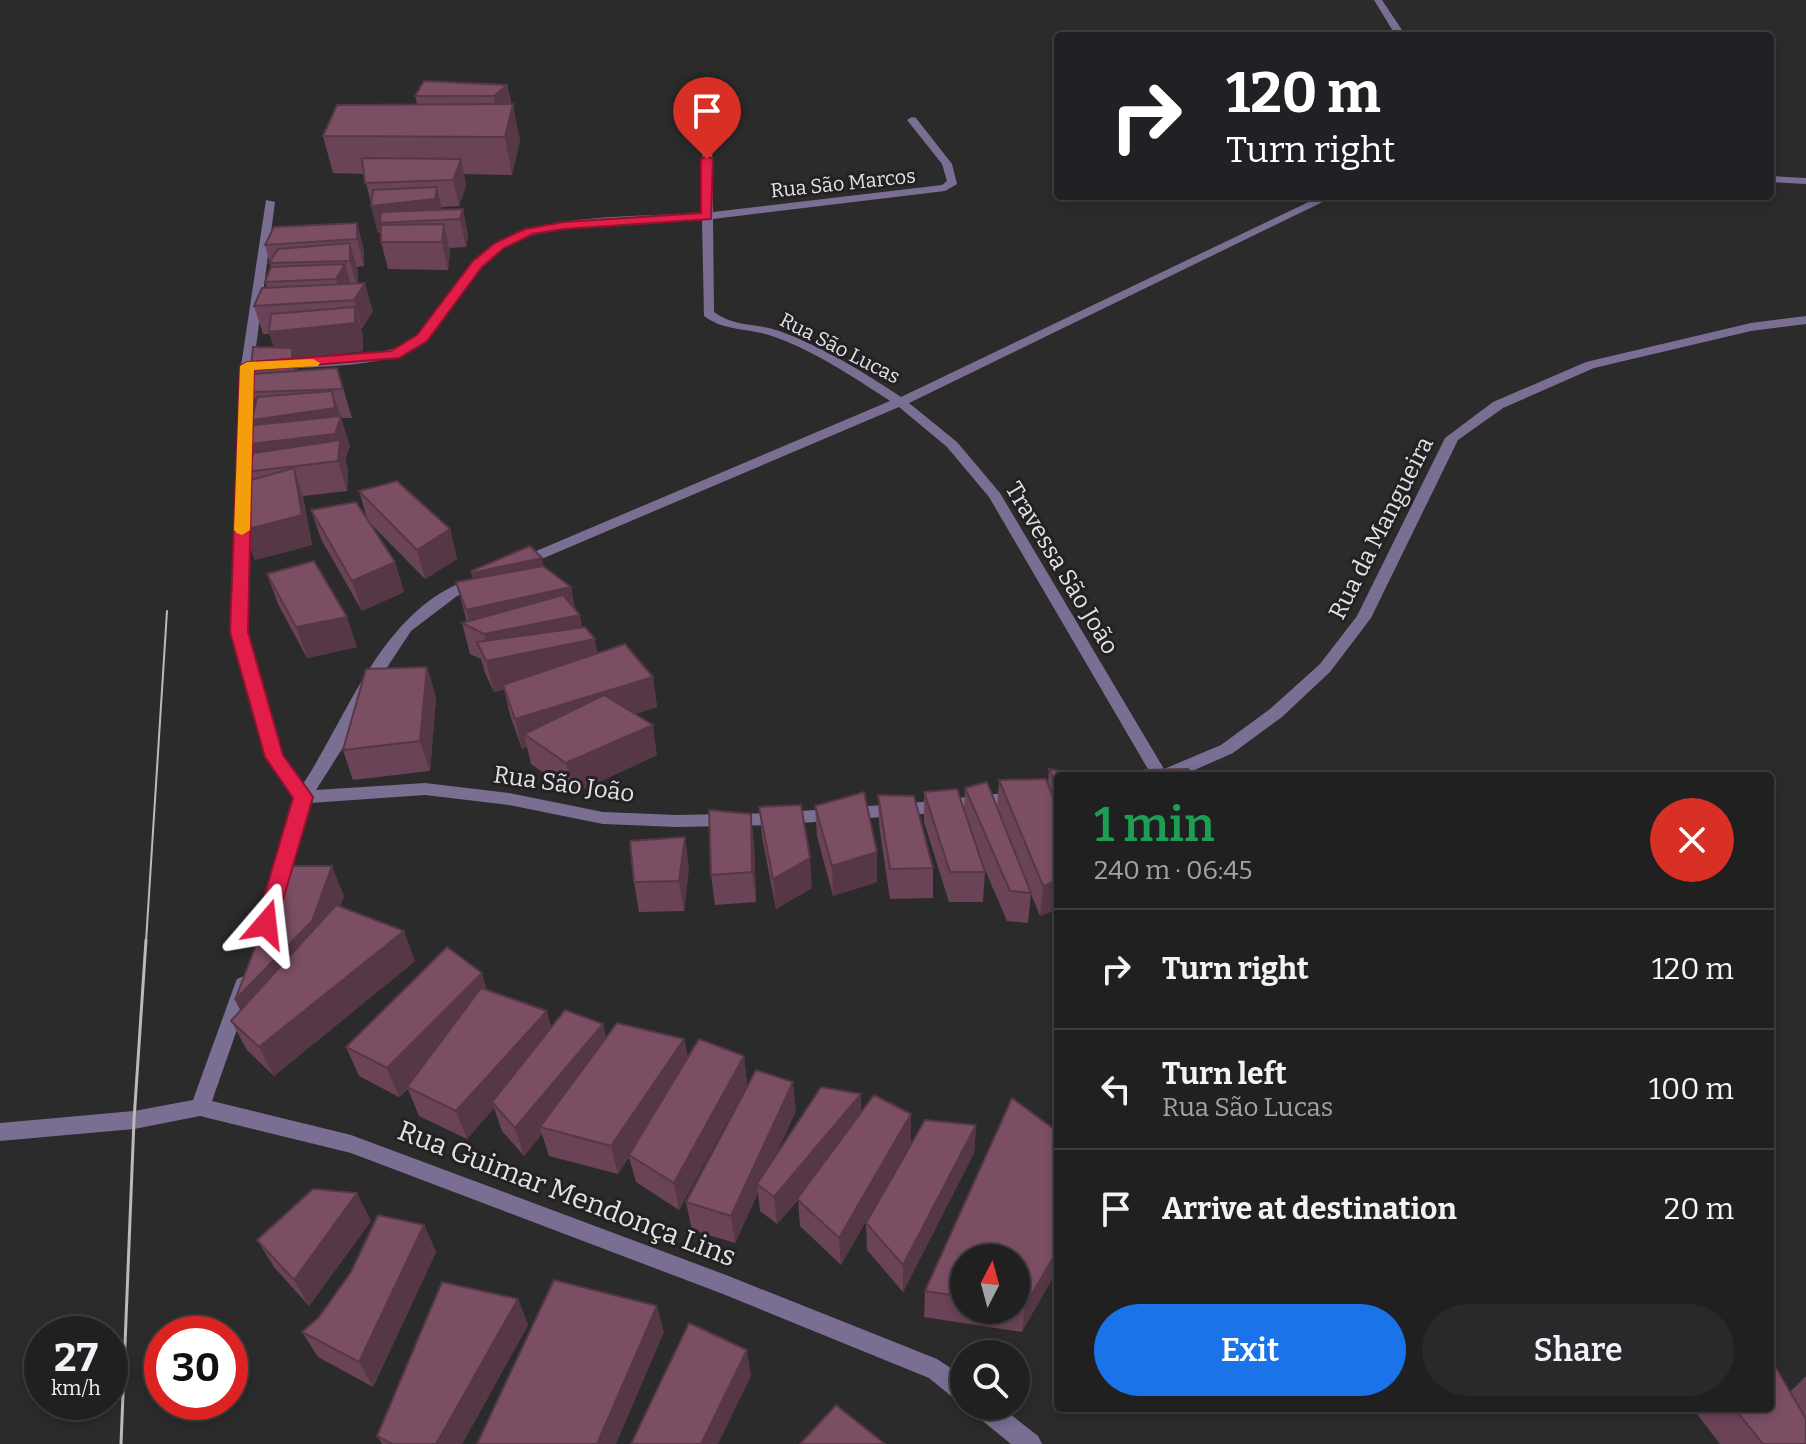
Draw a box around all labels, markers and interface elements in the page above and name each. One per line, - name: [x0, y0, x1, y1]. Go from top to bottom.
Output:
- text: 120 m: [1226, 60, 1381, 127]
- icon: right: [1094, 64, 1198, 168]
- pin: [673, 77, 741, 159]
- icon: arrive: [685, 89, 729, 133]
- text: Turn right: [1226, 128, 1395, 172]
- street label: Rua São Marcos: [769, 163, 917, 203]
- street label: Rua São Lucas: [776, 307, 904, 389]
- street label: Rua da Mangueira: [1323, 432, 1439, 624]
- street label: Travessa São João: [1000, 477, 1124, 659]
- street label: Rua São João: [492, 760, 636, 808]
- text: 1 min: [1094, 796, 1215, 854]
- button: close: [1650, 798, 1734, 882]
- text: 240 m · 06:45: [1094, 855, 1252, 886]
- position arrow: [224, 882, 308, 966]
- icon: right: [1094, 947, 1138, 991]
- text: Turn right: [1162, 951, 1309, 987]
- text: 120 m: [1652, 951, 1734, 987]
- text: Turn left: [1162, 1056, 1287, 1092]
- icon: left: [1094, 1067, 1138, 1111]
- text: 100 m: [1649, 1071, 1734, 1107]
- text: Rua São Lucas: [1162, 1092, 1333, 1123]
- street label: Rua Guimar Mendonça Lins: [393, 1114, 741, 1273]
- icon: arrive: [1094, 1187, 1138, 1231]
- text: Arrive at destination: [1162, 1191, 1457, 1227]
- text: 20 m: [1664, 1191, 1734, 1227]
- north arrow: [950, 1244, 1030, 1324]
- map controls: [950, 1244, 1030, 1420]
- button: Exit: [1094, 1304, 1406, 1396]
- button: Share: [1422, 1304, 1734, 1396]
- speed limit sign: 30: [144, 1316, 248, 1420]
- text: 27: [54, 1334, 98, 1382]
- button: search: [950, 1340, 1030, 1420]
- text: km/h: [51, 1376, 101, 1400]

